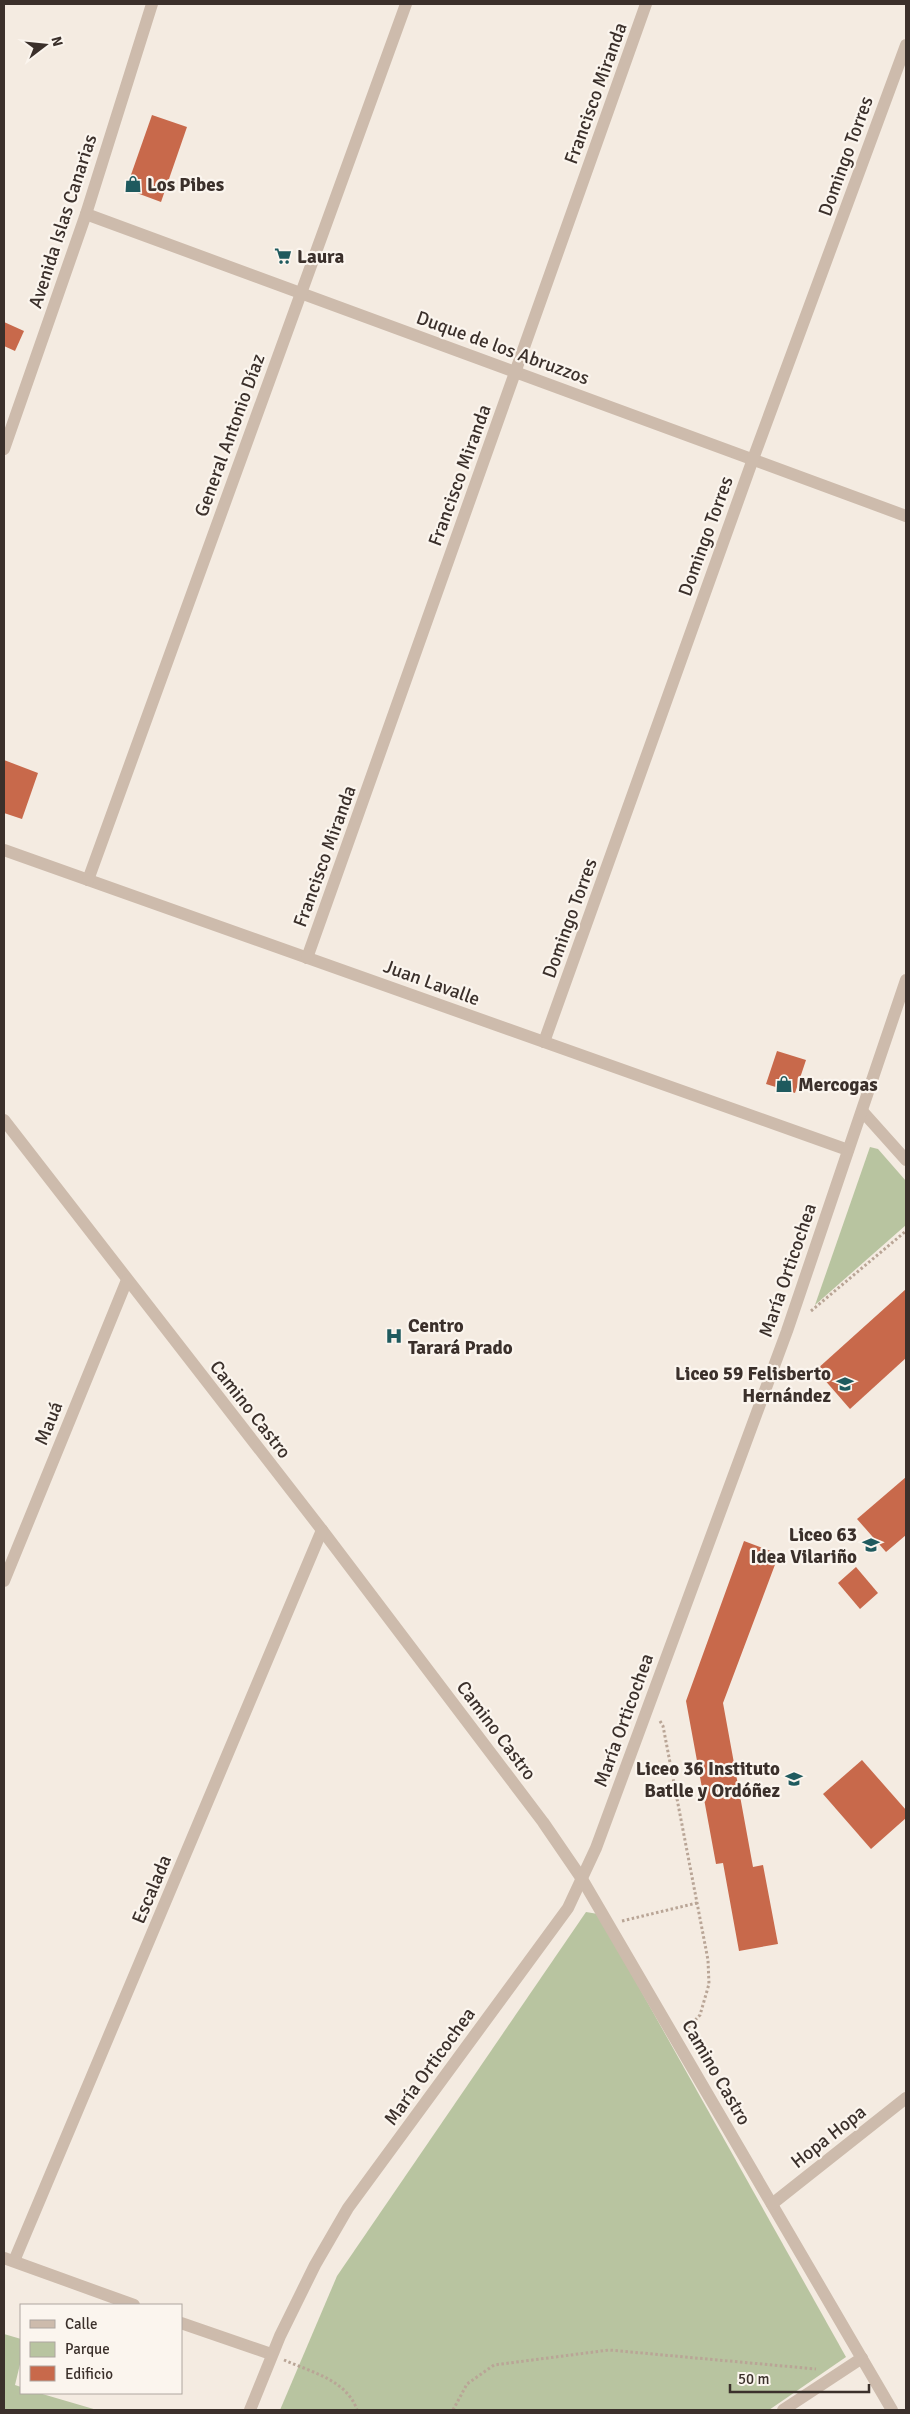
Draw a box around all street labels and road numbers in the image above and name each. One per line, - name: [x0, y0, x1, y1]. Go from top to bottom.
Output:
- street label: Francisco Miranda: [559, 19, 633, 167]
- street label: Domingo Torres: [813, 93, 879, 220]
- street label: Avenida Islas Canarias: [23, 131, 102, 311]
- street label: Duque de los Abruzzos: [413, 305, 592, 390]
- street label: General Antonio Díaz: [189, 351, 271, 520]
- street label: Francisco Miranda: [423, 401, 497, 549]
- street label: Domingo Torres: [673, 473, 739, 600]
- street label: Francisco Miranda: [288, 782, 362, 930]
- street label: Domingo Torres: [537, 855, 603, 982]
- street label: Juan Lavalle: [380, 954, 483, 1011]
- street label: María Orticochea: [754, 1200, 822, 1341]
- street label: Camino Castro: [204, 1356, 296, 1464]
- street label: Mauá: [29, 1398, 68, 1449]
- street label: María Orticochea: [589, 1650, 659, 1790]
- street label: Camino Castro: [451, 1676, 541, 1785]
- street label: Escalada: [127, 1851, 177, 1927]
- street label: María Orticochea: [379, 2003, 481, 2130]
- street label: Camino Castro: [676, 2015, 756, 2130]
- street label: Hopa Hopa: [786, 2100, 871, 2174]

